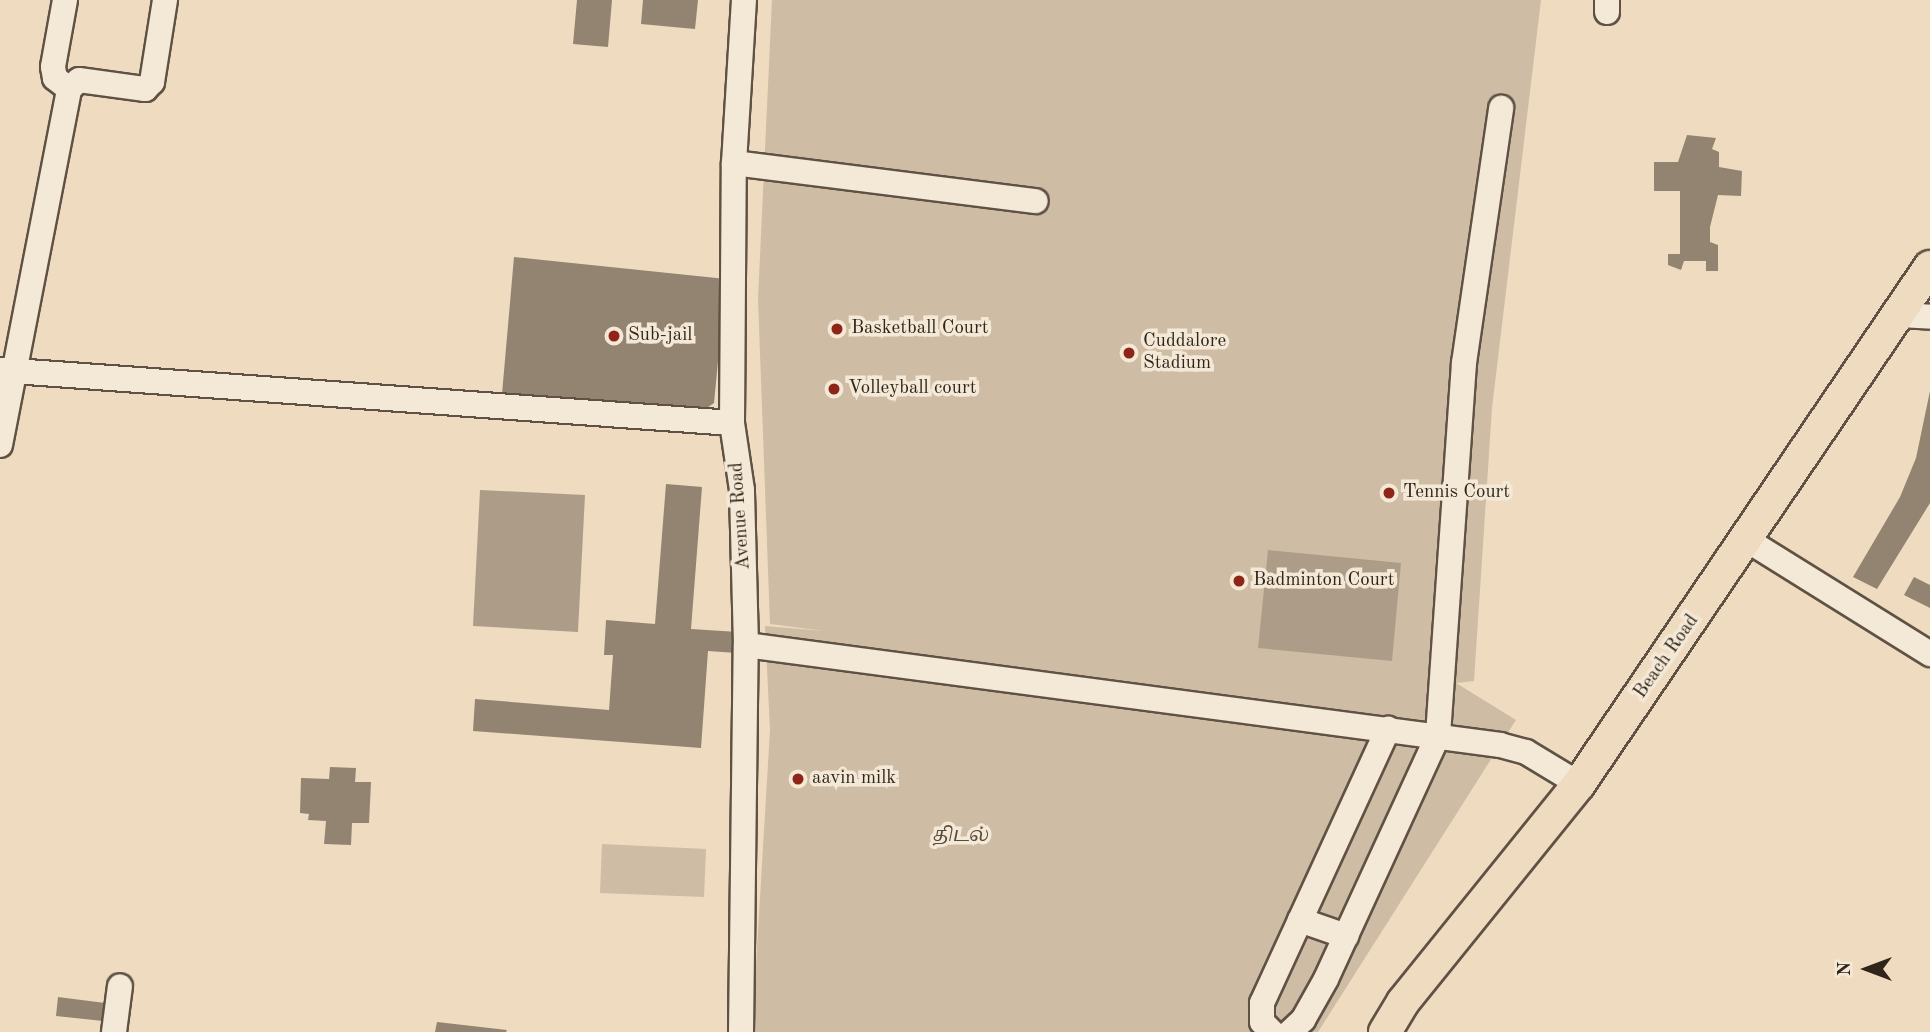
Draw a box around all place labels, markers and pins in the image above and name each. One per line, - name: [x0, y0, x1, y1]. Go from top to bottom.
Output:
- place label: Basketball Court: [851, 318, 988, 340]
- marker: Basketball Court: [829, 321, 845, 337]
- place label: Sub-jail: [628, 325, 692, 347]
- marker: Sub-jail: [606, 328, 622, 344]
- place label: Cuddalore Stadium: [1143, 331, 1226, 375]
- marker: Cuddalore Stadium: [1121, 345, 1137, 361]
- place label: Volleyball court: [848, 378, 976, 400]
- marker: Volleyball court: [826, 381, 842, 397]
- place label: Tennis Court: [1403, 482, 1510, 504]
- marker: Tennis Court: [1381, 485, 1397, 501]
- place label: Badminton Court: [1253, 570, 1394, 592]
- marker: Badminton Court: [1231, 573, 1247, 589]
- place label: aavin milk: [812, 768, 896, 790]
- marker: aavin milk: [790, 771, 806, 787]

